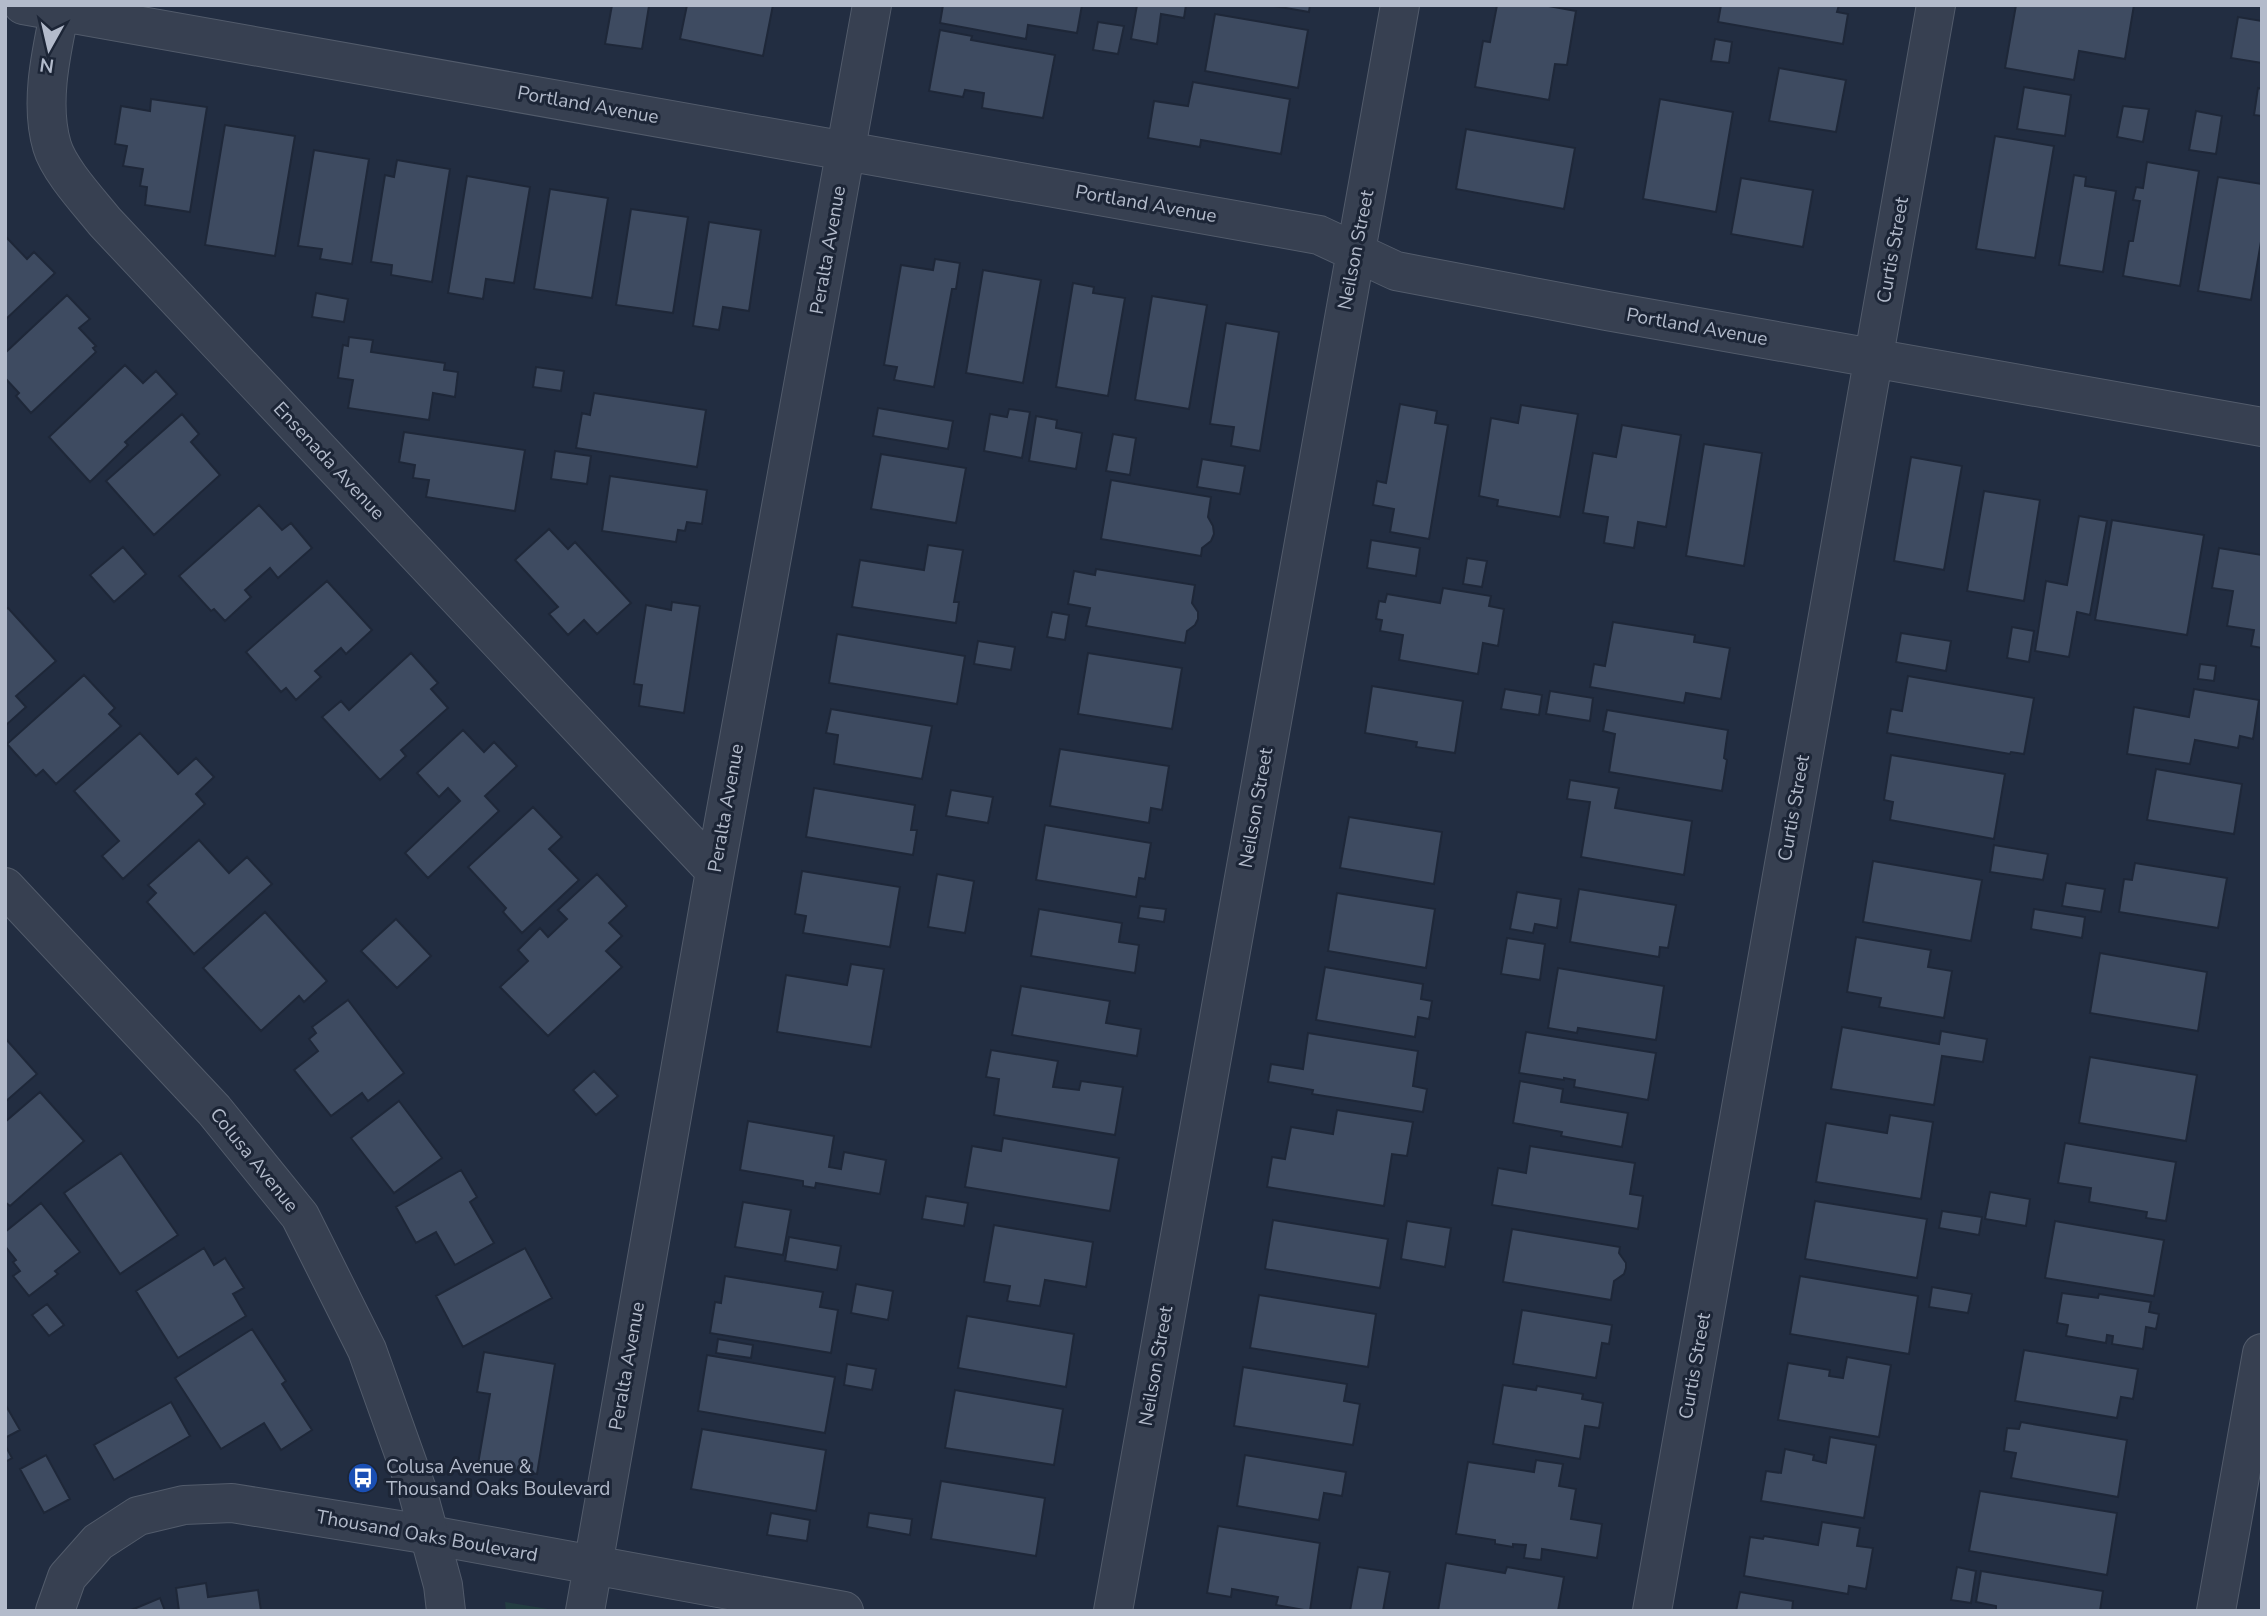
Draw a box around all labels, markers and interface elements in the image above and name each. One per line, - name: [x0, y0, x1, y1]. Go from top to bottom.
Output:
- north arrow: [14, 14, 84, 84]
- text: N: [38, 51, 56, 79]
- street label: Portland Avenue: [515, 80, 661, 130]
- street label: Portland Avenue: [1073, 179, 1219, 229]
- street label: Peralta Avenue: [804, 184, 852, 316]
- street label: Neilson Street: [1332, 188, 1380, 312]
- street label: Curtis Street: [1871, 194, 1915, 305]
- street label: Portland Avenue: [1624, 302, 1770, 352]
- street label: Ensenada Avenue: [267, 396, 391, 526]
- street label: Peralta Avenue: [702, 742, 750, 874]
- street label: Neilson Street: [1233, 746, 1279, 870]
- street label: Curtis Street: [1772, 752, 1816, 863]
- street label: Colusa Avenue: [204, 1102, 304, 1218]
- street label: Peralta Avenue: [603, 1300, 651, 1432]
- street label: Neilson Street: [1133, 1304, 1179, 1428]
- street label: Curtis Street: [1673, 1310, 1717, 1421]
- place label: Colusa Avenue & Thousand Oaks Boulevard: [386, 1454, 610, 1502]
- bus stop icon: Colusa Avenue & Thousand Oaks Boulevard: [346, 1461, 380, 1495]
- street label: Thousand Oaks Boulevard: [314, 1504, 540, 1568]

